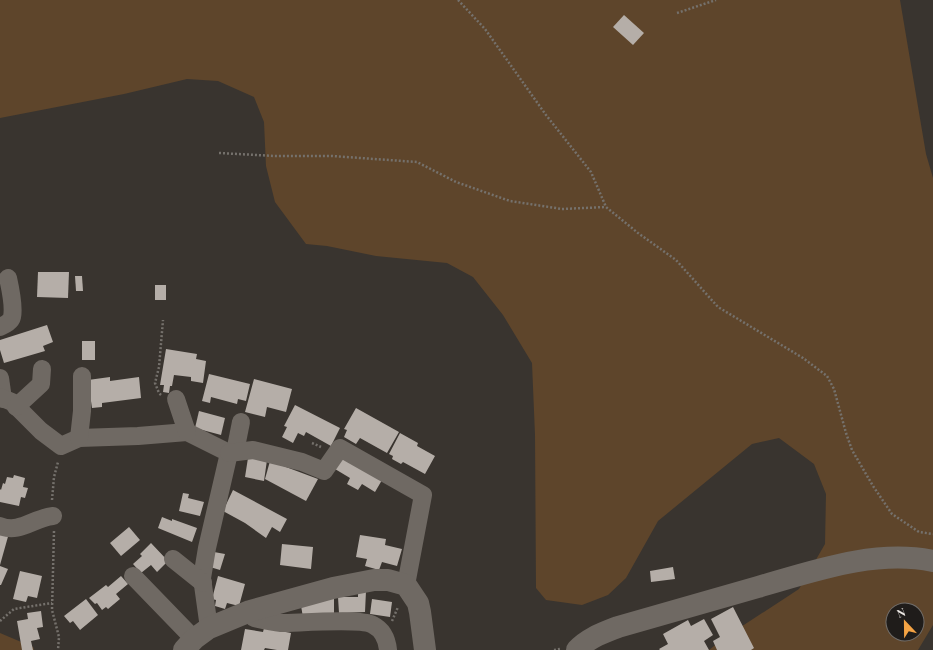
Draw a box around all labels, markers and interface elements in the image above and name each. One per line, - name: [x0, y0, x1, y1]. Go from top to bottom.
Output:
- north arrow: [885, 602, 925, 642]
- text: N: [895, 604, 908, 621]

